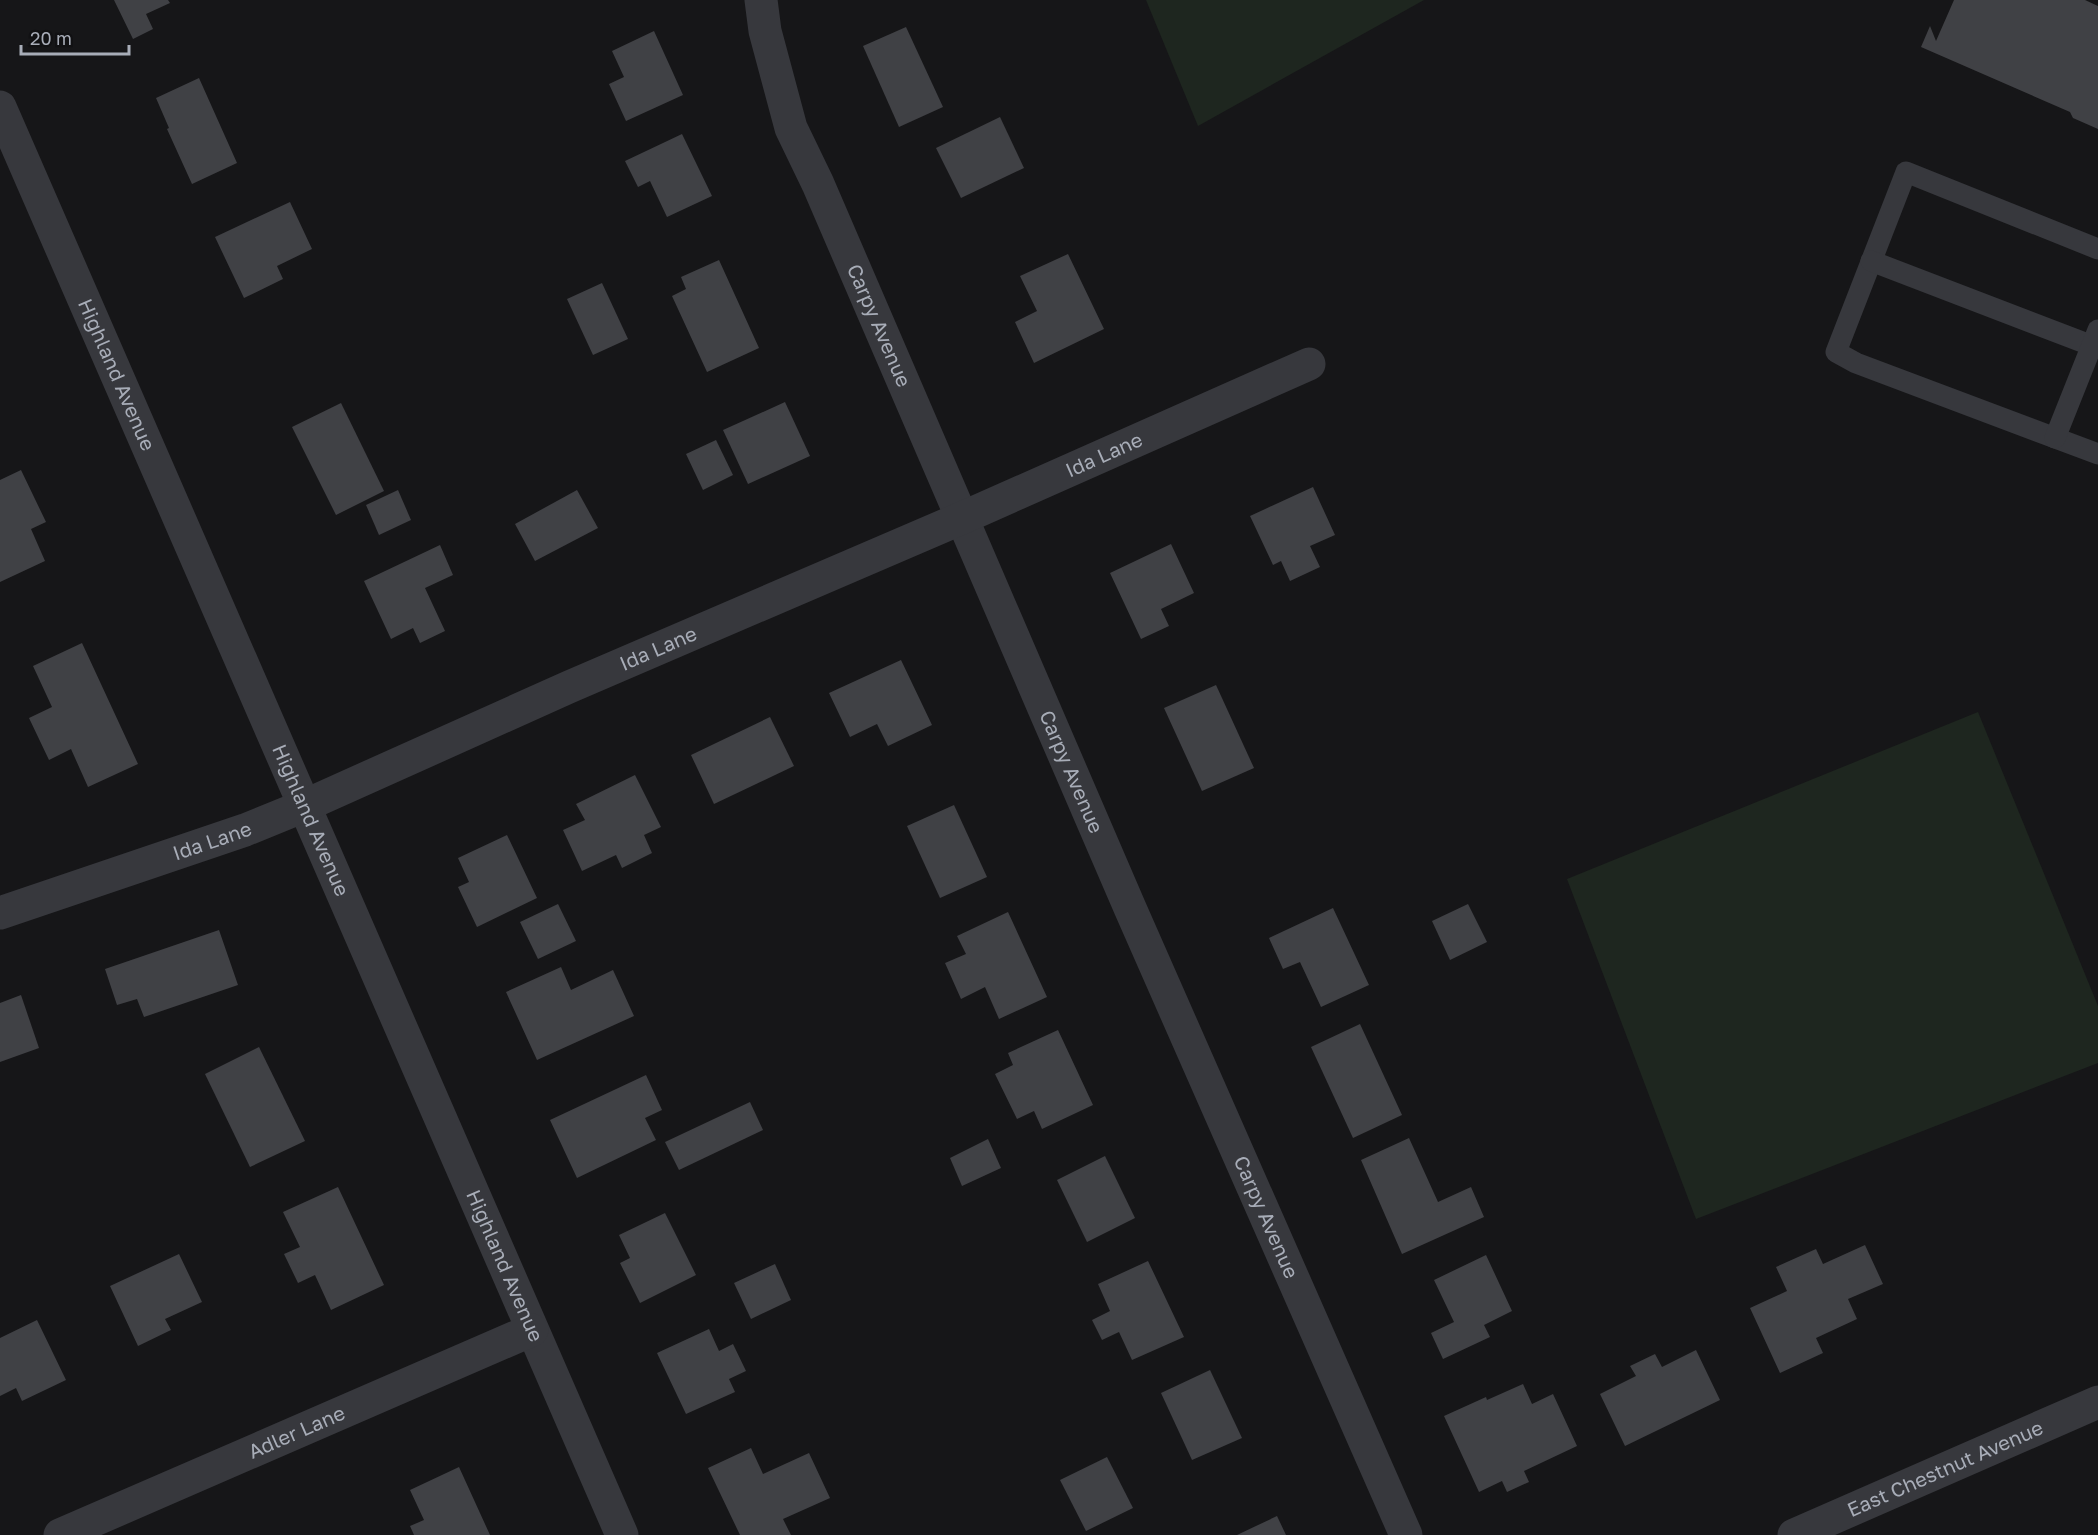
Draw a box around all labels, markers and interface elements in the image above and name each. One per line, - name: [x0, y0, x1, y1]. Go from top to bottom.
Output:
- scale bar: [21, 18, 129, 56]
- text: 20 m: [30, 27, 72, 49]
- street label: Carpy Avenue: [843, 260, 917, 390]
- street label: Highland Avenue: [74, 295, 161, 454]
- street label: Ida Lane: [1061, 427, 1146, 482]
- street label: Ida Lane: [616, 621, 700, 675]
- street label: Carpy Avenue: [1035, 706, 1109, 837]
- street label: Highland Avenue: [268, 740, 355, 899]
- street label: Ida Lane: [169, 816, 255, 865]
- street label: Carpy Avenue: [1230, 1152, 1304, 1282]
- street label: Highland Avenue: [462, 1186, 549, 1345]
- street label: Adler Lane: [244, 1400, 348, 1463]
- street label: East Chestnut Avenue: [1843, 1415, 2046, 1521]

